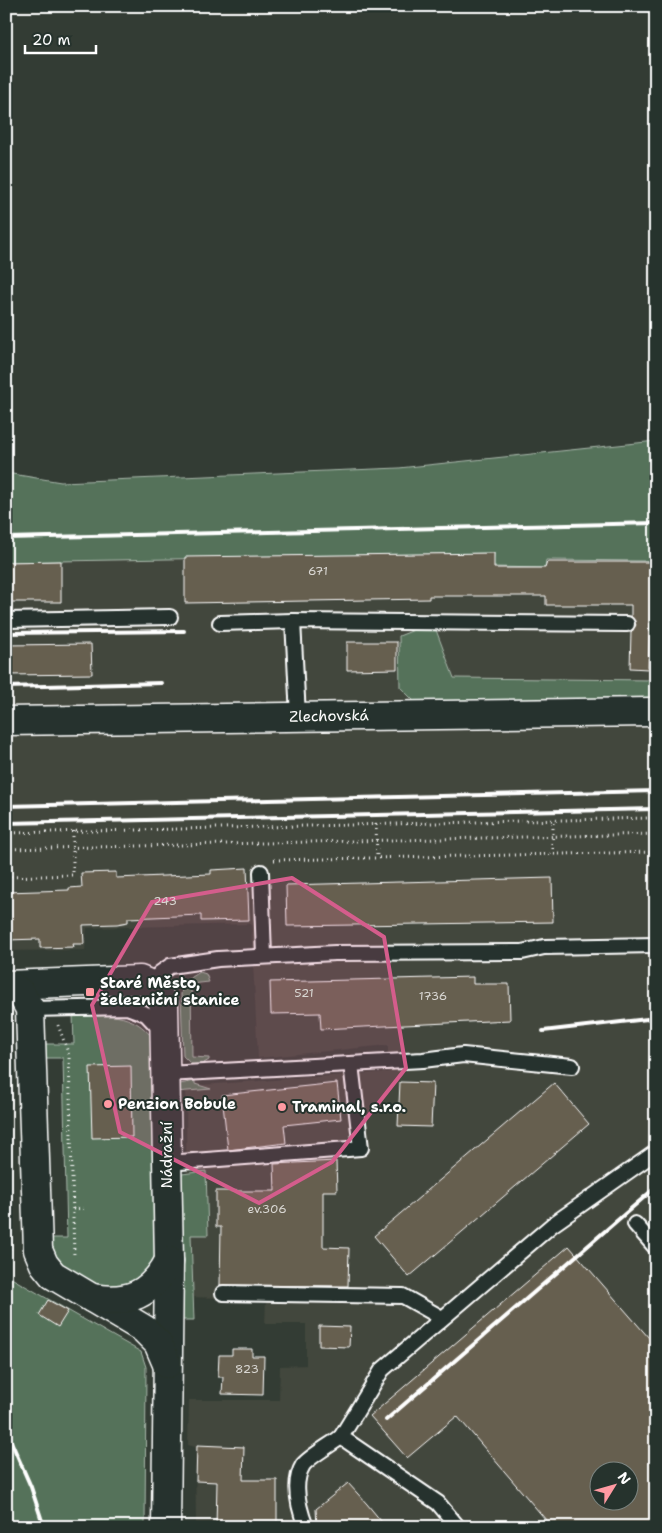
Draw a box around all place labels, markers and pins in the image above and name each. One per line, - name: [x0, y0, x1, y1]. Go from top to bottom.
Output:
- place label: Staré Město, železniční stanice: [100, 973, 240, 1010]
- marker: Staré Město, železniční stanice: [84, 986, 96, 998]
- place label: Penzion Bobule: [118, 1094, 236, 1114]
- place label: Traminal, s.r.o.: [292, 1097, 406, 1117]
- marker: Penzion Bobule: [102, 1098, 114, 1110]
- marker: Traminal, s.r.o.: [276, 1101, 288, 1113]

